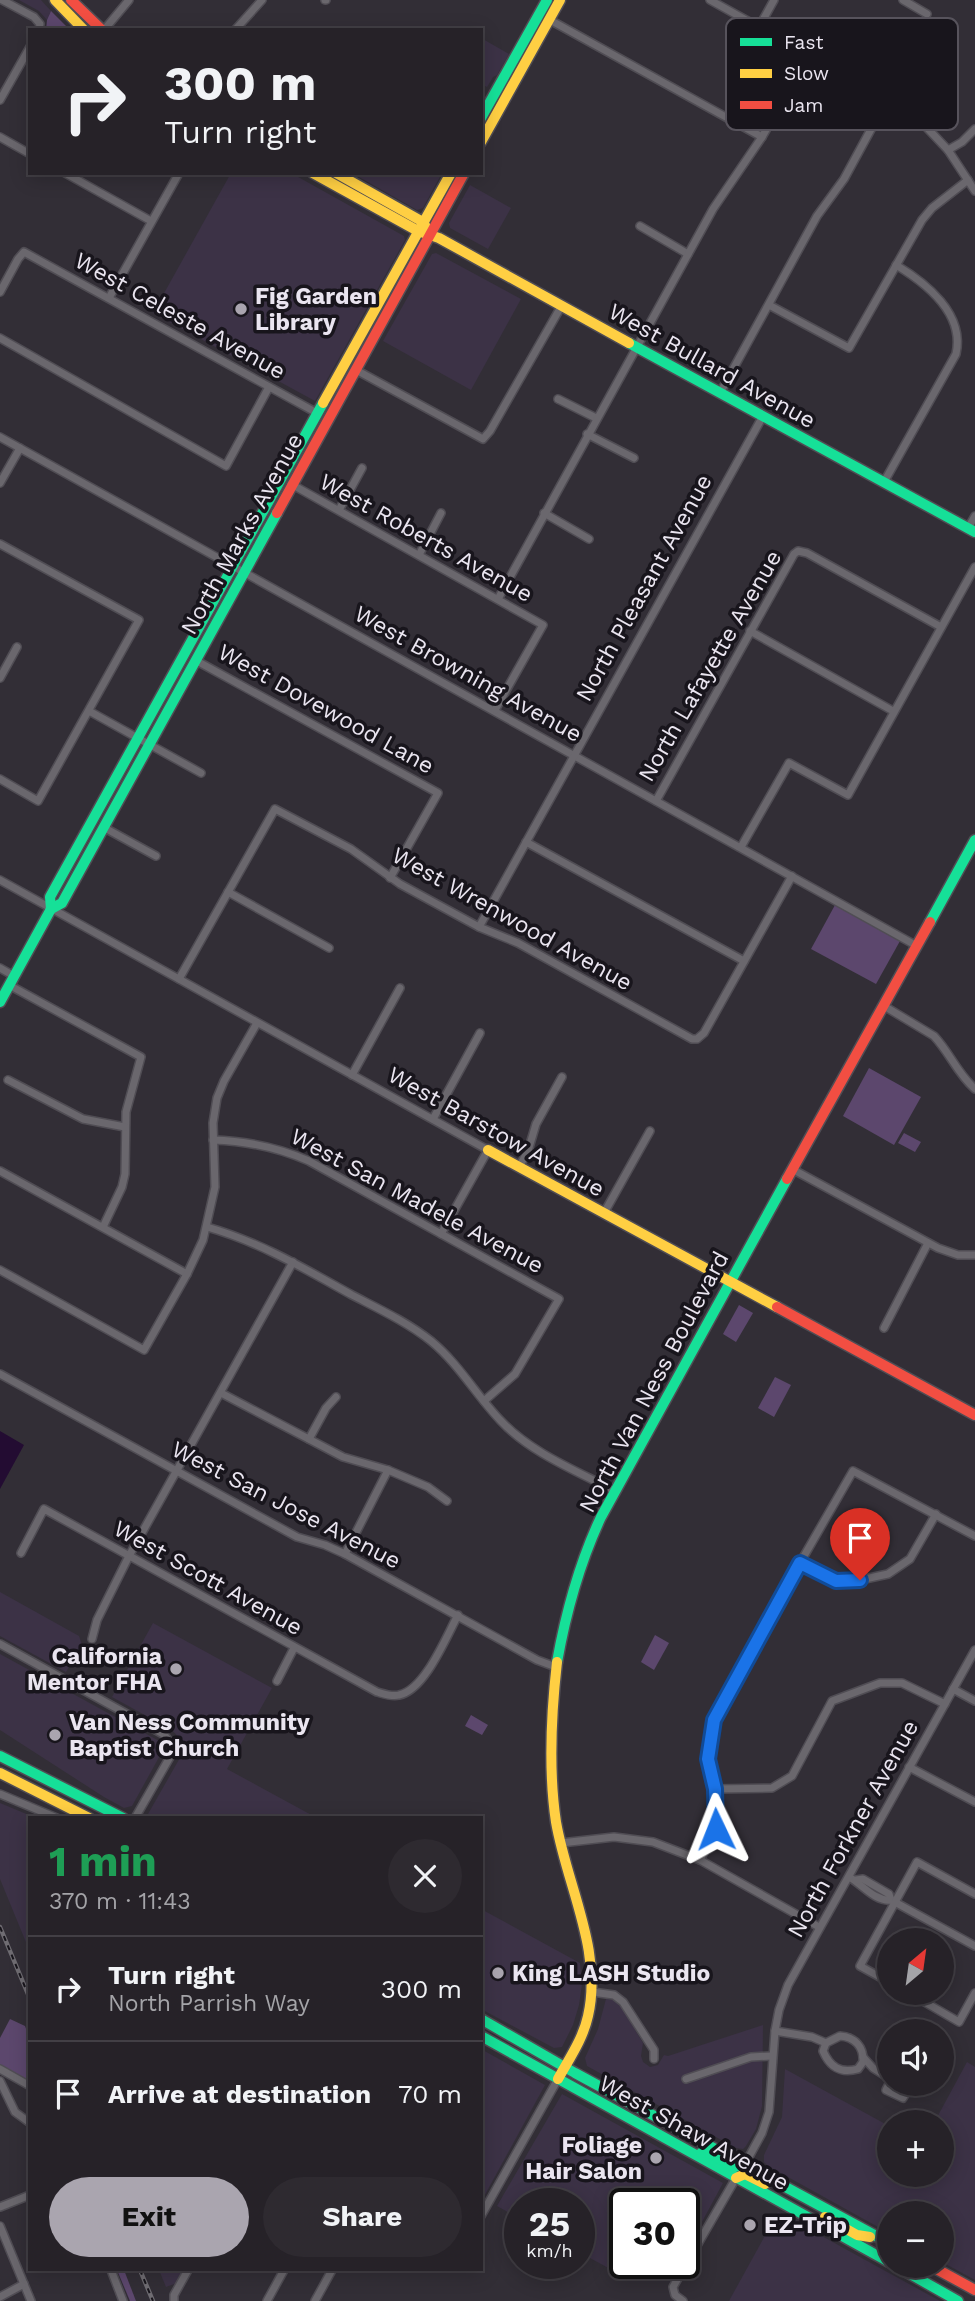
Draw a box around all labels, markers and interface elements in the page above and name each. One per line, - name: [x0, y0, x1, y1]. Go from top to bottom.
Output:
- legend: [726, 18, 958, 130]
- text: Fast: [784, 31, 823, 54]
- text: 300 m: [164, 54, 316, 112]
- icon: right: [49, 56, 140, 147]
- text: Slow: [784, 62, 829, 85]
- text: Jam: [784, 94, 823, 117]
- text: Turn right: [164, 113, 316, 151]
- street label: West Celeste Avenue: [70, 247, 290, 385]
- place label: Fig Garden Library: [255, 283, 377, 336]
- street label: West Bullard Avenue: [604, 298, 820, 434]
- marker: Fig Garden Library: [233, 301, 249, 317]
- street label: North Marks Avenue: [175, 429, 309, 639]
- street label: West Roberts Avenue: [315, 468, 537, 608]
- street label: North Pleasant Avenue: [570, 470, 718, 706]
- street label: North Lafayette Avenue: [633, 546, 787, 786]
- street label: West Browning Avenue: [350, 600, 586, 748]
- street label: West Dovewood Lane: [213, 638, 439, 780]
- street label: West Wrenwood Avenue: [387, 842, 637, 996]
- street label: West Barstow Avenue: [383, 1061, 609, 1203]
- street label: West San Madele Avenue: [286, 1123, 548, 1279]
- street label: North Van Ness Boulevard: [574, 1247, 734, 1517]
- street label: West San Jose Avenue: [167, 1435, 405, 1575]
- pin: [830, 1508, 890, 1580]
- street label: West Scott Avenue: [109, 1515, 307, 1641]
- icon: arrive: [841, 1519, 879, 1557]
- place label: California Mentor FHA: [27, 1643, 163, 1696]
- marker: California Mentor FHA: [168, 1661, 184, 1677]
- place label: Van Ness Community Baptist Church: [69, 1709, 310, 1762]
- street label: North Forkner Avenue: [782, 1716, 924, 1942]
- marker: Van Ness Community Baptist Church: [47, 1727, 63, 1743]
- position arrow: [679, 1792, 753, 1866]
- text: 1 min: [49, 1837, 157, 1886]
- button: close: [388, 1839, 462, 1913]
- text: 370 m · 11:43: [49, 1888, 191, 1915]
- north arrow: [877, 1928, 954, 2006]
- map controls: [877, 1928, 954, 2278]
- text: Turn right: [108, 1960, 235, 1990]
- place label: King LASH Studio: [512, 1960, 710, 1987]
- marker: King LASH Studio: [490, 1965, 506, 1981]
- icon: right: [49, 1970, 87, 2008]
- text: 300 m: [381, 1974, 462, 2004]
- text: North Parrish Way: [108, 1990, 310, 2017]
- button: sound: [877, 2019, 954, 2096]
- street label: West Shaw Avenue: [594, 2070, 794, 2196]
- icon: arrive: [49, 2075, 87, 2113]
- text: Arrive at destination: [108, 2079, 371, 2109]
- text: 70 m: [398, 2079, 462, 2109]
- button: +: [877, 2110, 954, 2187]
- place label: Foliage Hair Salon: [525, 2132, 642, 2185]
- marker: Foliage Hair Salon: [648, 2150, 664, 2166]
- button: Exit: [49, 2177, 249, 2257]
- button: Share: [263, 2177, 462, 2257]
- speed limit sign: 30: [609, 2188, 700, 2279]
- button: −: [877, 2201, 954, 2278]
- text: 25: [529, 2203, 570, 2245]
- place label: EZ-Trip: [764, 2212, 847, 2239]
- marker: EZ-Trip: [742, 2217, 758, 2233]
- text: km/h: [526, 2240, 573, 2261]

